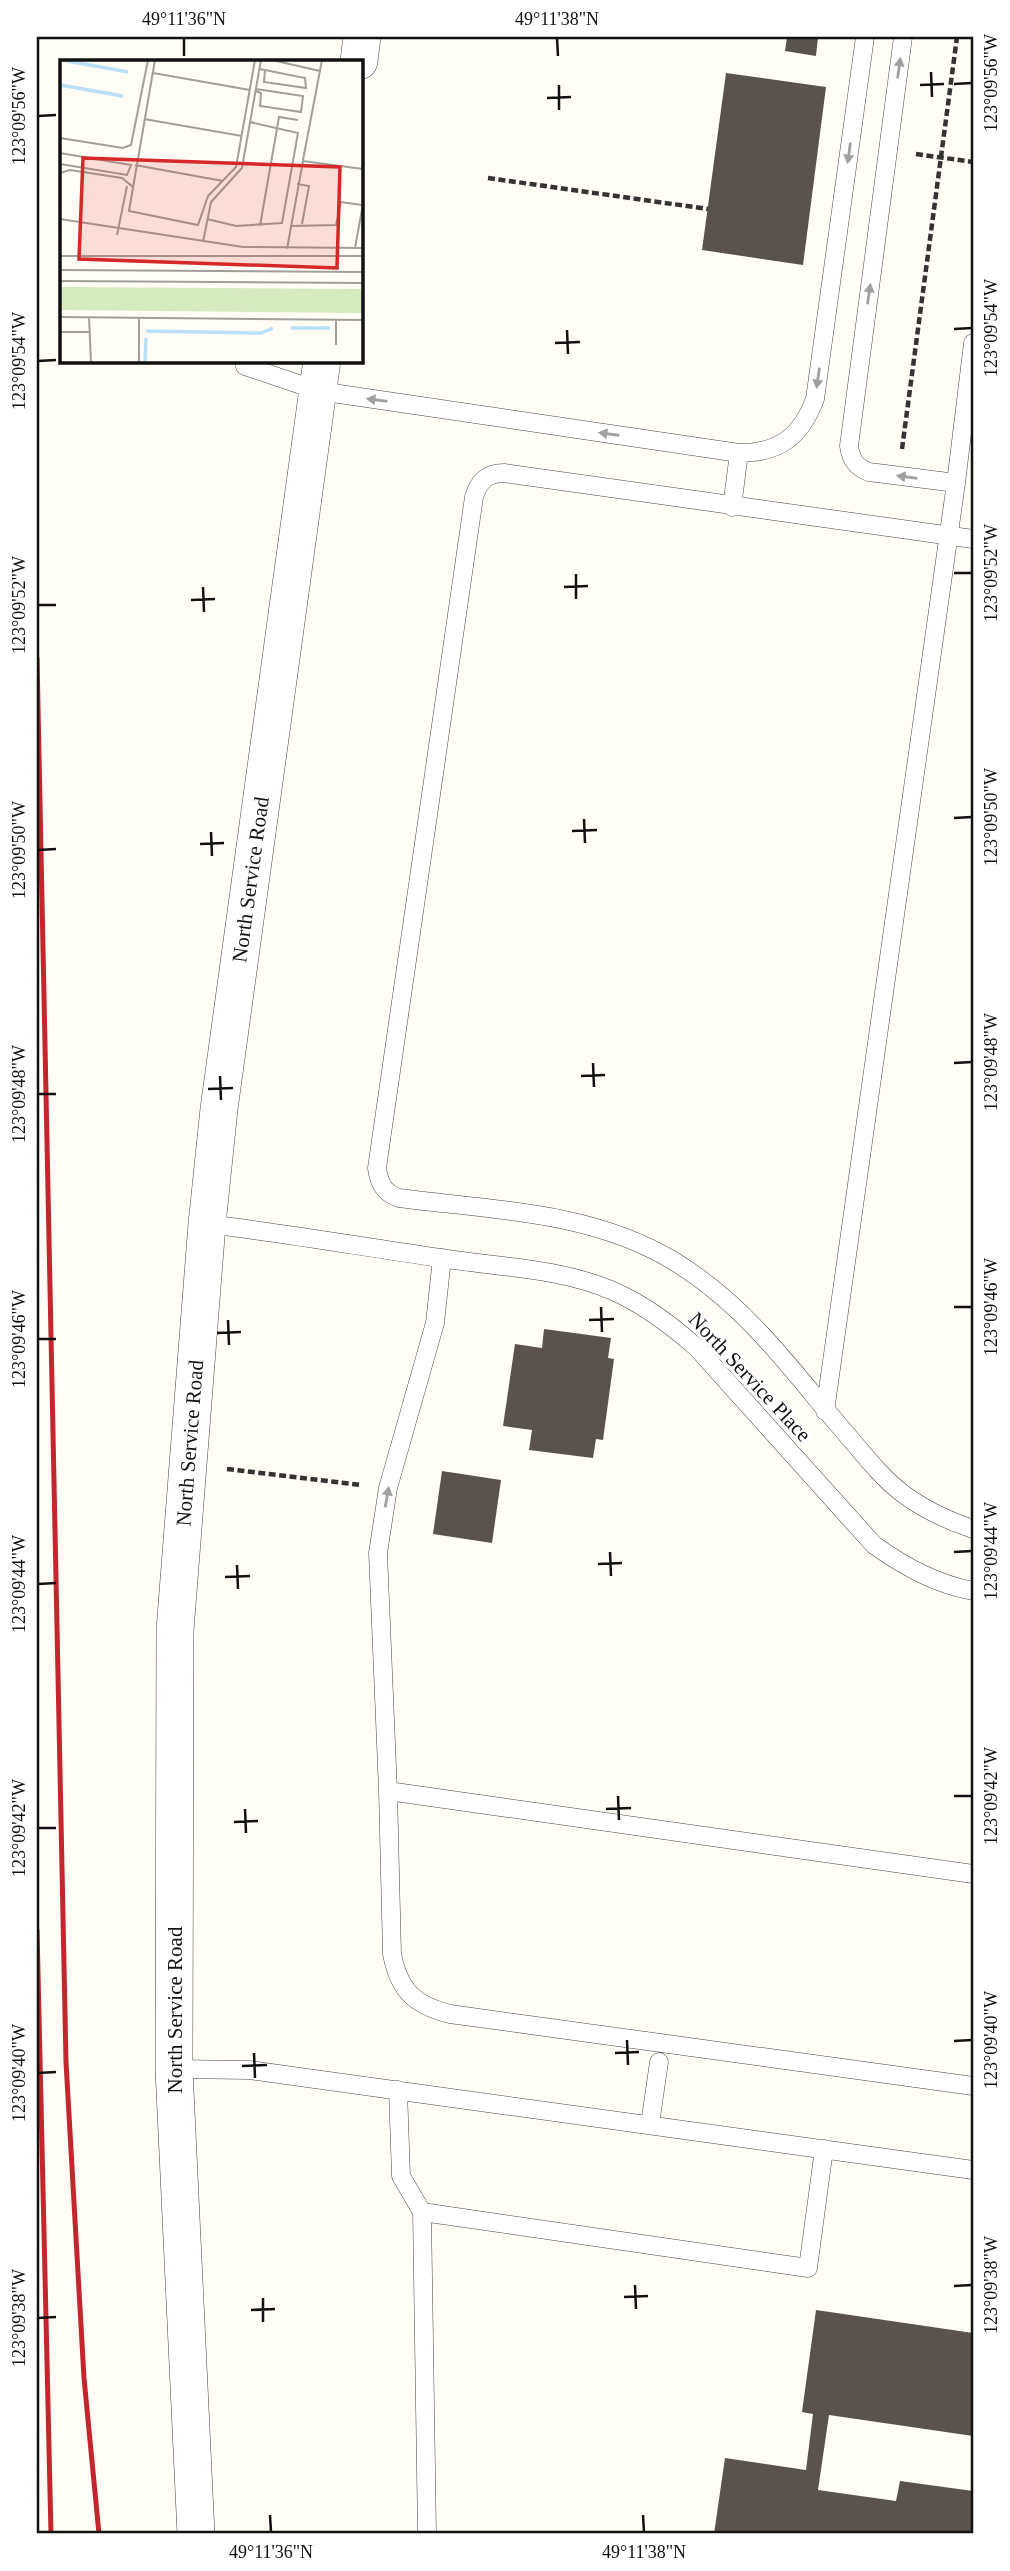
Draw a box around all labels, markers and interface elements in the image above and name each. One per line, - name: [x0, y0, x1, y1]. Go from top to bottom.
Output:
- text: 49°11'36"N: [142, 9, 226, 29]
- text: 49°11'38"N: [515, 9, 599, 29]
- text: 123°09'56"W: [981, 34, 1001, 132]
- one-way arrow: [894, 57, 905, 79]
- inset map: [60, 60, 362, 362]
- text: 123°09'56"W: [9, 67, 29, 165]
- one-way arrow: [843, 142, 854, 164]
- text: 123°09'54"W: [981, 279, 1001, 377]
- one-way arrow: [864, 283, 875, 305]
- text: 123°09'54"W: [9, 312, 29, 410]
- one-way arrow: [812, 367, 823, 389]
- one-way arrow: [366, 394, 388, 405]
- one-way arrow: [598, 428, 620, 439]
- one-way arrow: [896, 471, 918, 482]
- text: 123°09'52"W: [981, 524, 1001, 622]
- text: 123°09'52"W: [9, 556, 29, 654]
- text: 123°09'50"W: [981, 768, 1001, 866]
- street label: North Service Road: [227, 795, 274, 964]
- text: 123°09'50"W: [9, 801, 29, 899]
- text: 123°09'48"W: [981, 1013, 1001, 1111]
- text: 123°09'48"W: [9, 1045, 29, 1143]
- text: 123°09'46"W: [981, 1258, 1001, 1356]
- text: 123°09'46"W: [9, 1290, 29, 1388]
- street label: North Service Place: [684, 1307, 816, 1447]
- street label: North Service Road: [171, 1358, 208, 1527]
- one-way arrow: [382, 1485, 393, 1507]
- text: 123°09'44"W: [981, 1502, 1001, 1600]
- text: 123°09'44"W: [9, 1535, 29, 1633]
- text: 123°09'42"W: [981, 1747, 1001, 1845]
- text: 123°09'42"W: [9, 1779, 29, 1877]
- street label: North Service Road: [163, 1926, 187, 2093]
- text: 123°09'40"W: [981, 1991, 1001, 2089]
- text: 123°09'40"W: [9, 2024, 29, 2122]
- text: 123°09'38"W: [981, 2236, 1001, 2334]
- text: 123°09'38"W: [9, 2269, 29, 2367]
- text: 49°11'36"N: [229, 2542, 313, 2562]
- text: 49°11'38"N: [602, 2542, 686, 2562]

